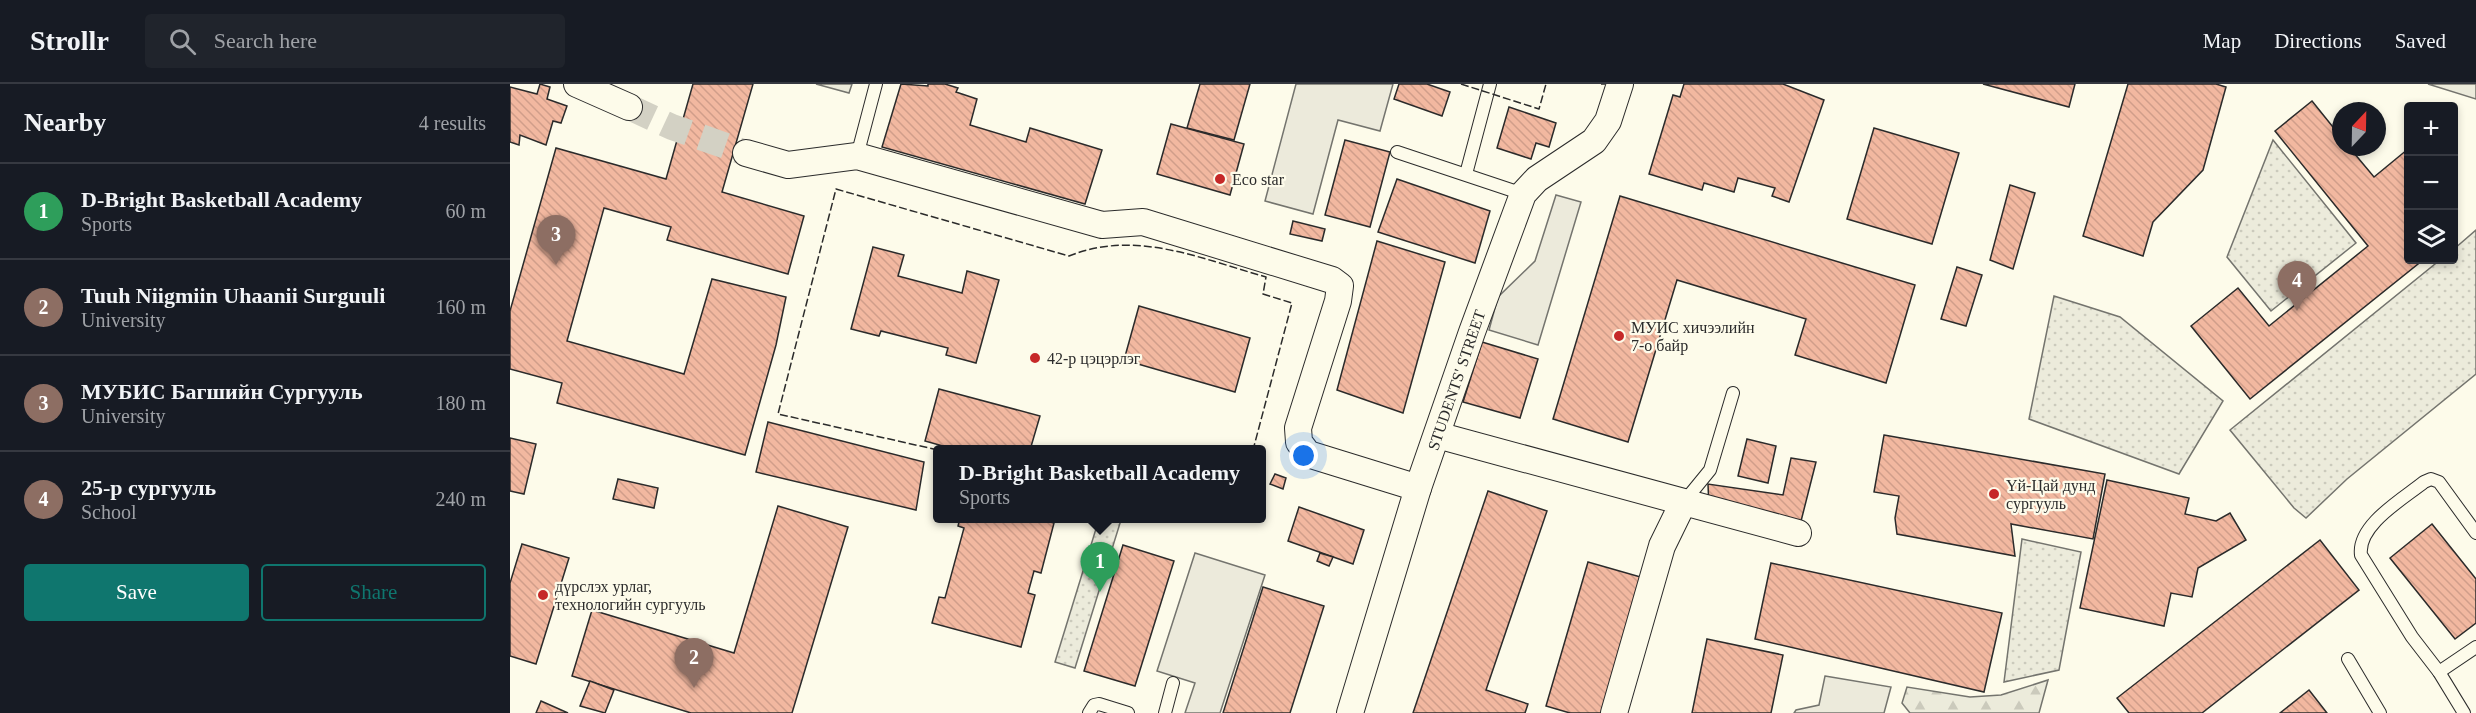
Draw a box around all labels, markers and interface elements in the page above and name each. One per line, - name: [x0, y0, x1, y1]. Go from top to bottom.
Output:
- search box: [145, 14, 565, 68]
- text: Strollr: [30, 25, 109, 56]
- icon: search: [166, 25, 199, 58]
- text: Search here: [214, 28, 317, 53]
- text: Map: [2203, 29, 2241, 53]
- text: Directions: [2274, 29, 2362, 53]
- text: Saved: [2395, 29, 2446, 53]
- north arrow: [2332, 102, 2386, 156]
- map controls: [2404, 102, 2458, 264]
- button: +: [2404, 102, 2458, 156]
- text: Nearby: [24, 108, 106, 137]
- text: 4 results: [419, 112, 486, 134]
- button: −: [2404, 156, 2458, 210]
- place label: Eco star: [1232, 171, 1285, 188]
- marker: Eco star: [1213, 172, 1227, 186]
- text: D-Bright Basketball Academy: [81, 187, 362, 212]
- text: 1: [39, 200, 49, 222]
- text: 60 m: [445, 200, 486, 222]
- button: layers: [2404, 210, 2458, 264]
- text: Sports: [81, 213, 132, 235]
- pin: 3: [536, 216, 576, 265]
- pin: 4: [2278, 262, 2316, 311]
- text: Tuuh Niigmiin Uhaanii Surguuli: [81, 283, 385, 308]
- text: 2: [39, 296, 49, 318]
- text: 160 m: [435, 296, 486, 318]
- street label: STUDENTS' STREET: [1424, 308, 1489, 453]
- text: University: [81, 309, 165, 331]
- place label: МУИС хичээлийн 7-о байр: [1631, 319, 1755, 355]
- marker: МУИС хичээлийн 7-о байр: [1612, 329, 1626, 343]
- place label: 42-р цэцэрлэг: [1047, 350, 1141, 368]
- marker: 42-р цэцэрлэг: [1028, 351, 1042, 365]
- text: МУБИС Багшийн Сургууль: [81, 379, 363, 404]
- text: 3: [39, 392, 49, 414]
- text: 180 m: [435, 392, 486, 414]
- text: University: [81, 405, 165, 427]
- your location: [1289, 441, 1318, 470]
- popup: [933, 445, 1266, 523]
- text: D-Bright Basketball Academy: [959, 460, 1240, 485]
- text: 25-р сургууль: [81, 475, 216, 500]
- place label: Үй-Цай дунд сургууль: [2006, 477, 2096, 513]
- text: Sports: [959, 486, 1010, 508]
- marker: Үй-Цай дунд сургууль: [1987, 487, 2001, 501]
- text: 4: [39, 488, 49, 510]
- text: 240 m: [435, 488, 486, 510]
- text: School: [81, 501, 137, 523]
- pin: 1: [1080, 542, 1120, 592]
- button: Save: [24, 564, 249, 621]
- button: Share: [261, 564, 486, 621]
- place label: дүрслэх урлаг, технологийн сургууль: [555, 578, 706, 614]
- marker: дүрслэх урлаг, технологийн сургууль: [536, 588, 550, 602]
- pin: 2: [674, 638, 714, 688]

